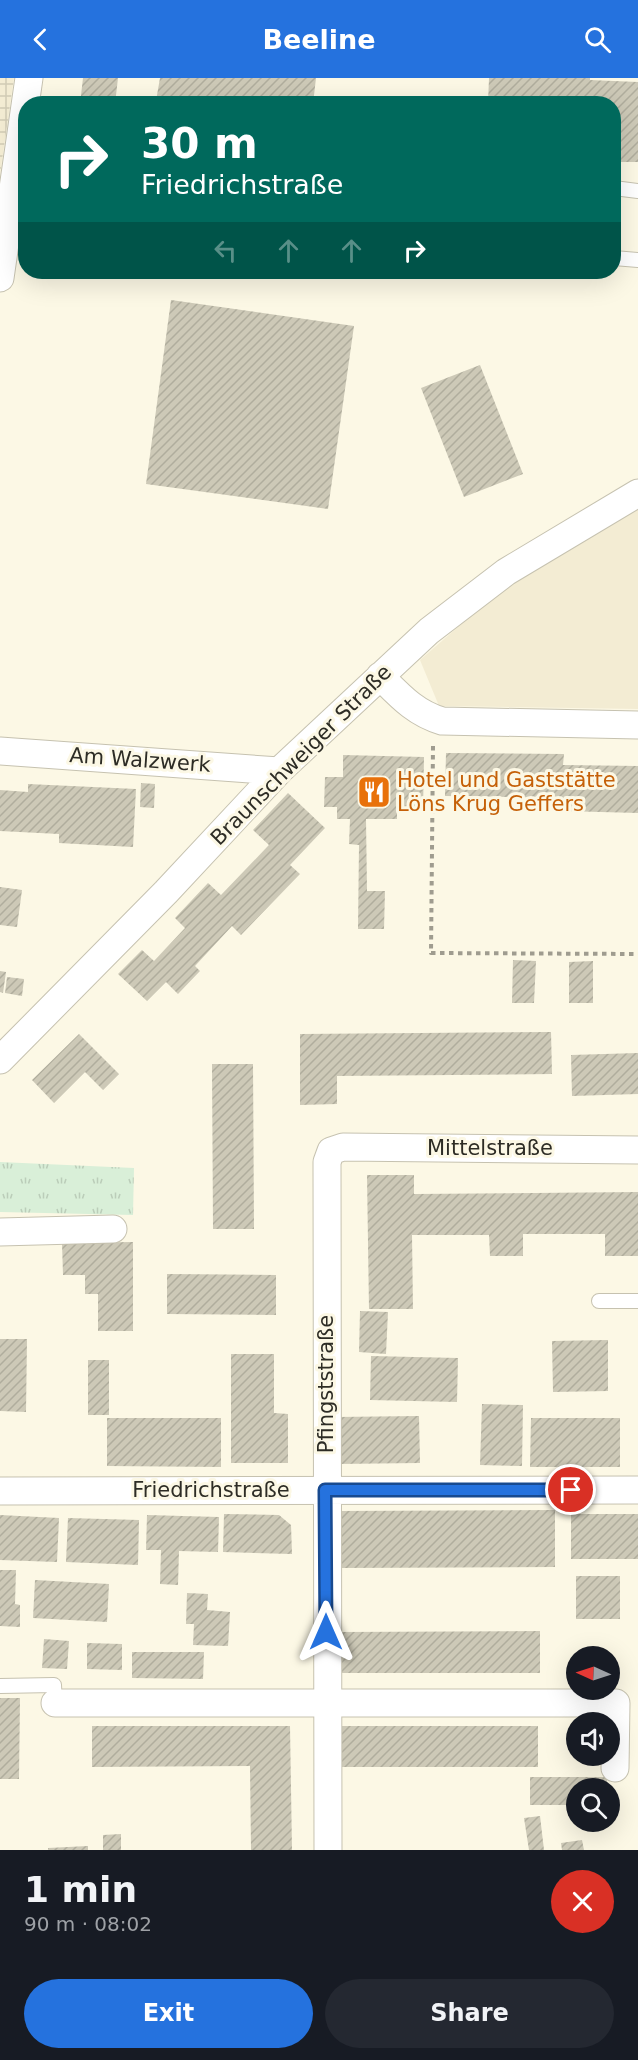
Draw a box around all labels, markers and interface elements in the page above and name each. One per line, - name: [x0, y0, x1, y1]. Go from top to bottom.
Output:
- icon: back: [24, 23, 57, 56]
- icon: search: [581, 23, 614, 56]
- text: Beeline: [262, 24, 376, 55]
- text: 30 m: [141, 119, 258, 168]
- icon: right: [42, 120, 120, 198]
- text: Friedrichstraße: [141, 169, 343, 200]
- icon: left: [209, 234, 242, 267]
- icon: ahead: [272, 234, 305, 267]
- icon: ahead: [335, 234, 368, 267]
- icon: right: [398, 234, 431, 267]
- street label: Braunschweiger Straße: [206, 660, 396, 850]
- street label: Am Walzwerk: [69, 743, 212, 777]
- place label: Hotel und Gaststätte Löns Krug Geffers: [397, 768, 616, 816]
- restaurant icon: Hotel und Gaststätte Löns Krug Geffers: [356, 774, 392, 810]
- street label: Mittelstraße: [427, 1136, 553, 1160]
- street label: Pfingststraße: [314, 1315, 338, 1453]
- pin: [545, 1464, 596, 1515]
- icon: arrive: [554, 1473, 587, 1506]
- street label: Friedrichstraße: [132, 1478, 290, 1502]
- position arrow: [294, 1600, 358, 1664]
- north arrow: [566, 1646, 620, 1700]
- map controls: [566, 1646, 620, 1832]
- button: sound: [566, 1712, 620, 1766]
- button: search: [566, 1778, 620, 1832]
- text: 1 min: [24, 1869, 137, 1910]
- button: close: [551, 1870, 614, 1933]
- text: 90 m · 08:02: [24, 1912, 152, 1936]
- button: Exit: [24, 1979, 313, 2048]
- button: Share: [325, 1979, 614, 2048]

